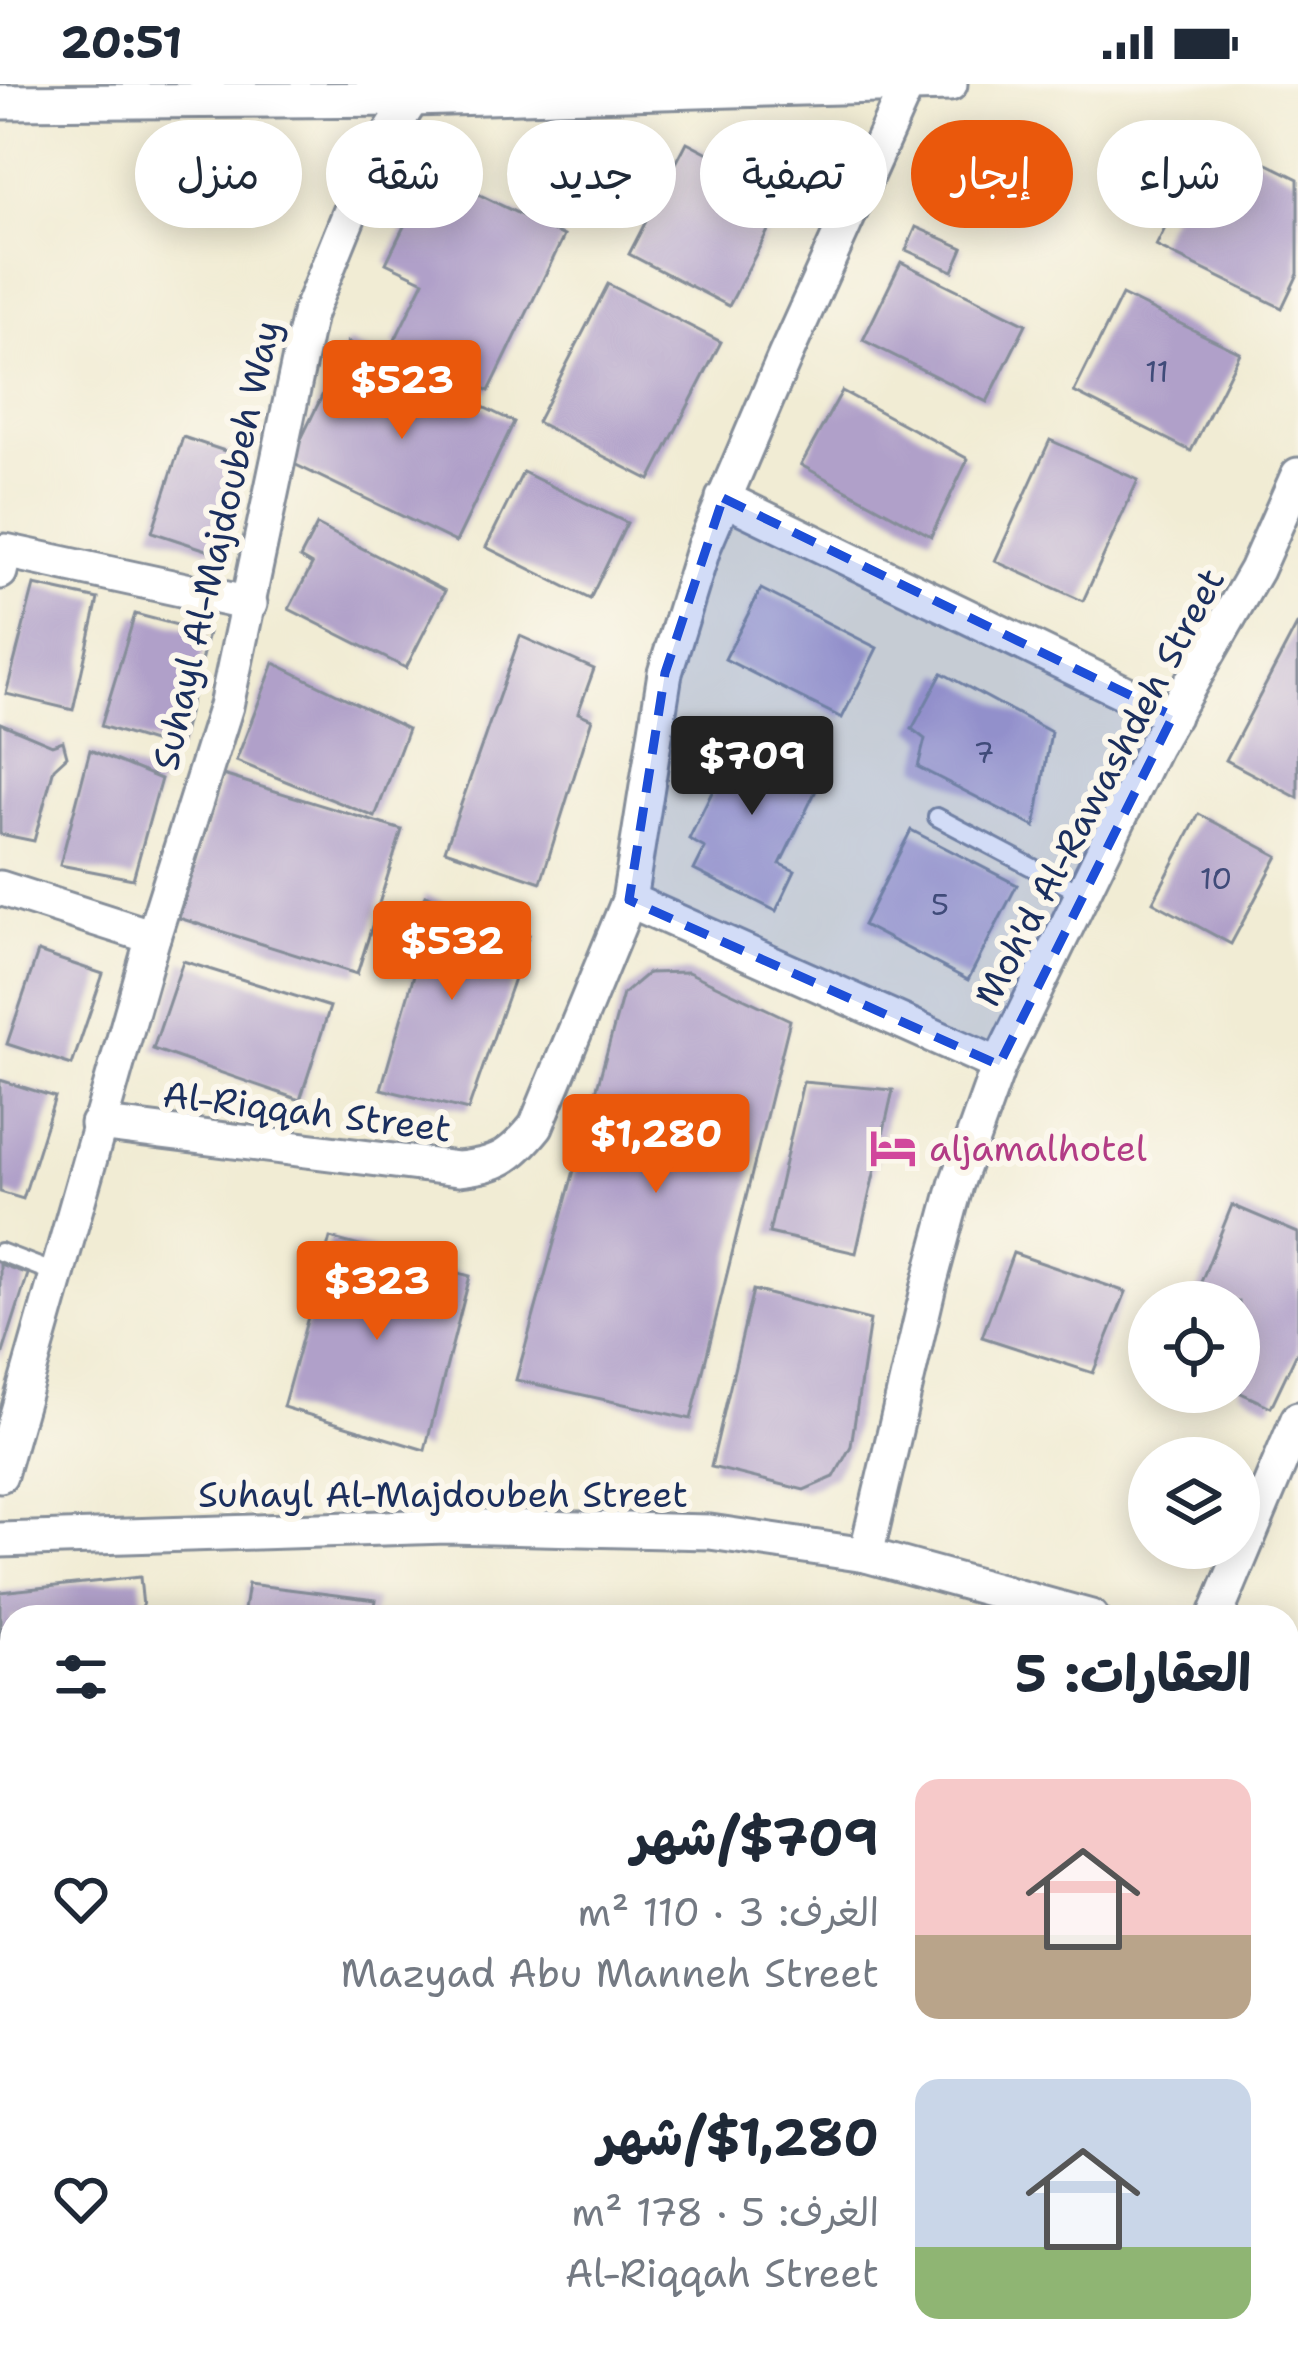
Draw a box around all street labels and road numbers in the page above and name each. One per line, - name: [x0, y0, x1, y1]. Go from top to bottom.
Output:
- street label: Suhayl Al-Majdoubeh Way: [141, 316, 292, 775]
- street label: Moh'd Al-Rawashdeh Street: [963, 560, 1236, 1015]
- street label: Al-Riqqah Street: [160, 1070, 454, 1153]
- street label: Suhayl Al-Majdoubeh Street: [198, 1470, 688, 1519]

